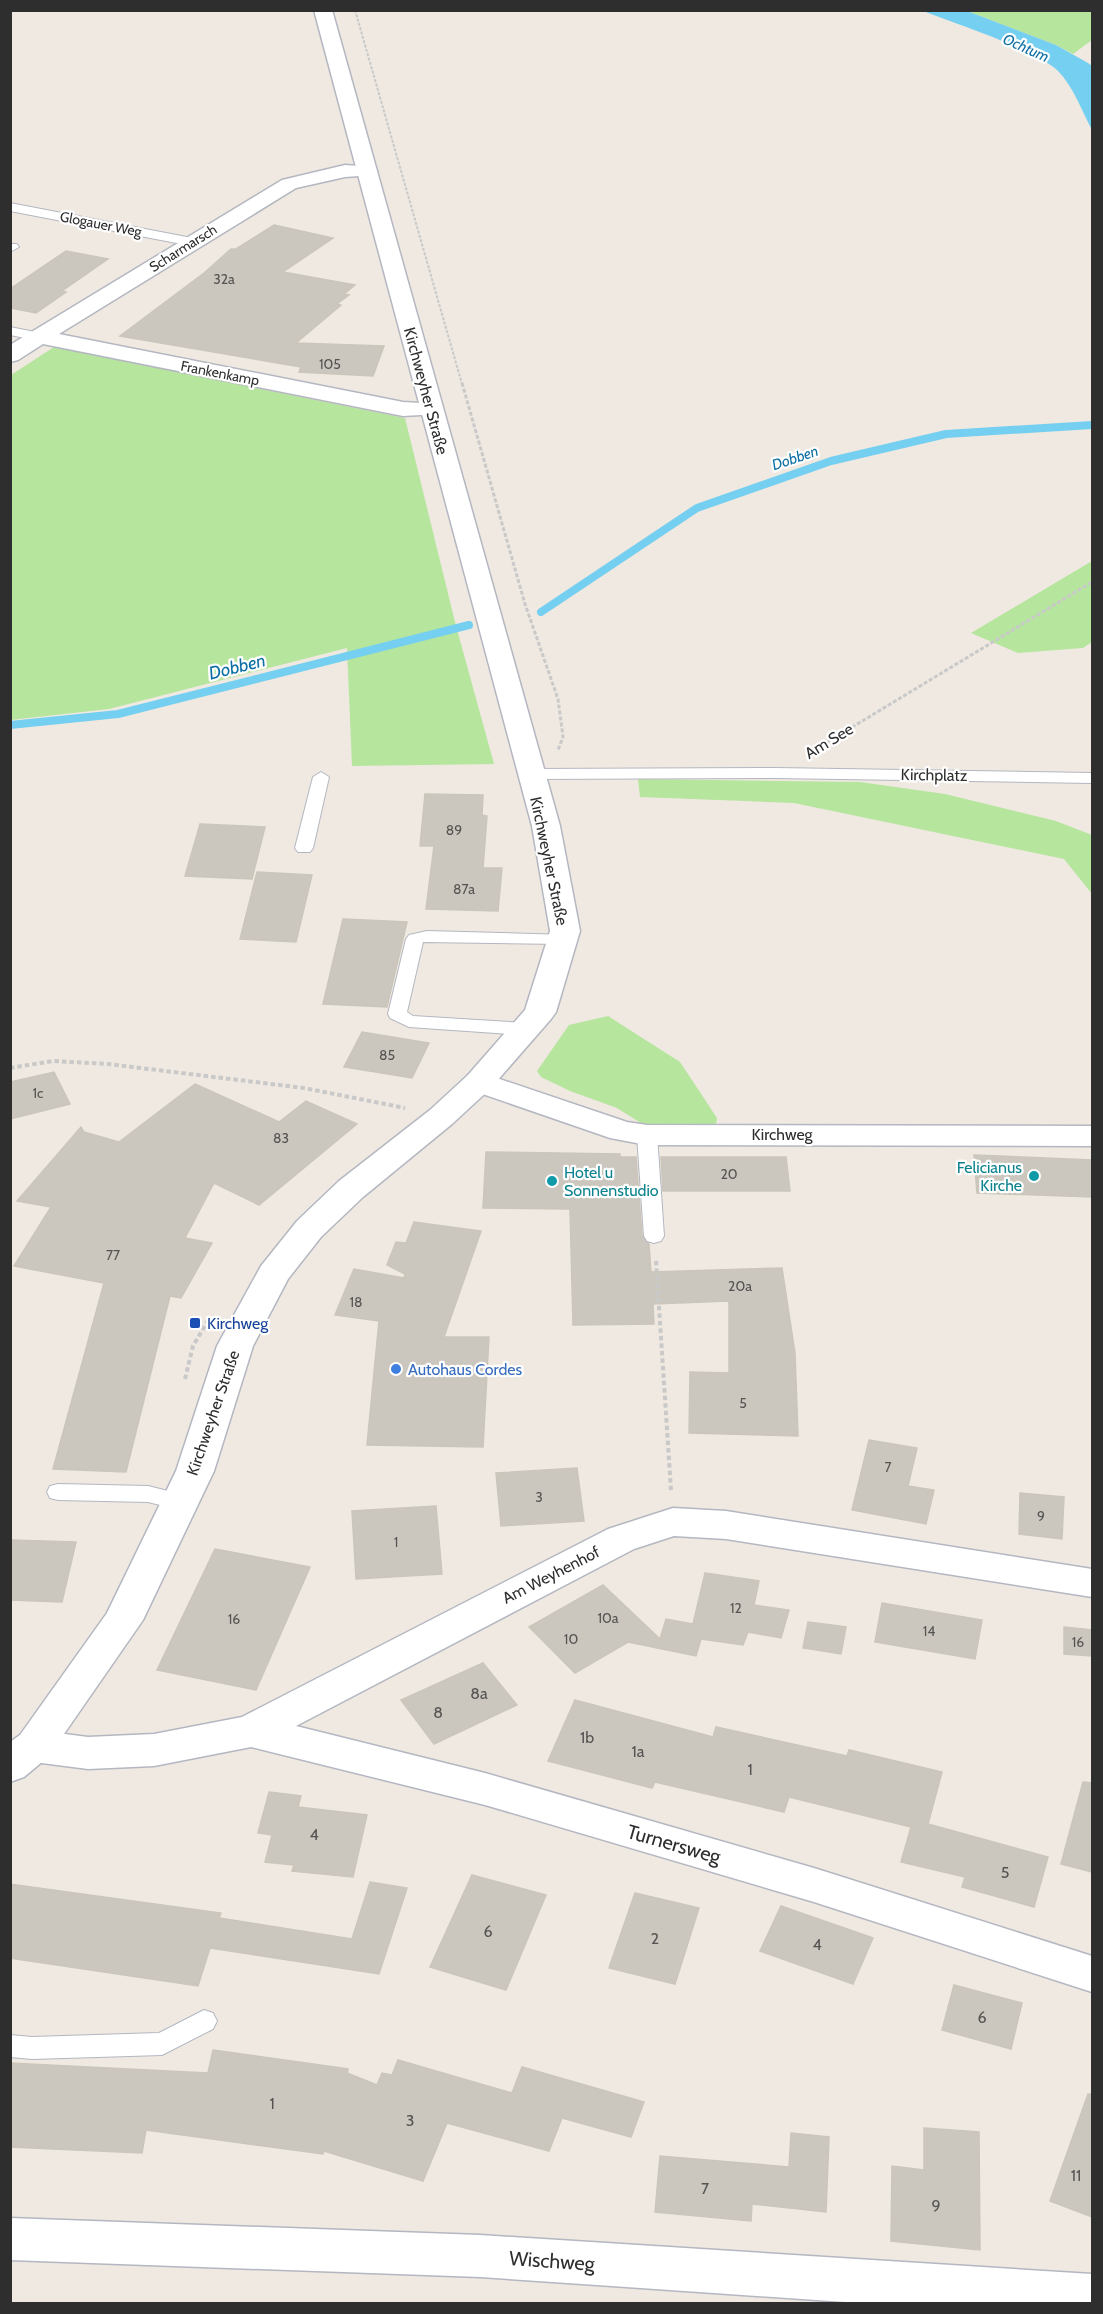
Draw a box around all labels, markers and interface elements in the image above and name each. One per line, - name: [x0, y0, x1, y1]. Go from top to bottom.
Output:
- water label: Ochtum: [1000, 30, 1052, 66]
- street label: Glogauer Weg: [59, 207, 144, 241]
- street label: Scharmarsch: [146, 220, 220, 276]
- house number: 32a: [213, 270, 235, 288]
- street label: Kirchweyher Straße: [400, 325, 452, 457]
- house number: 105: [319, 355, 341, 373]
- street label: Frankenkamp: [179, 357, 261, 389]
- water label: Dobben: [769, 442, 821, 474]
- water label: Dobben: [206, 649, 268, 685]
- street label: Am See: [801, 719, 857, 763]
- street label: Kirchplatz: [900, 765, 968, 785]
- street label: Kirchweyher Straße: [526, 795, 572, 927]
- house number: 89: [446, 821, 462, 839]
- house number: 87a: [453, 880, 475, 898]
- house number: 85: [379, 1046, 395, 1064]
- house number: 1c: [33, 1084, 43, 1102]
- street label: Kirchweg: [751, 1125, 814, 1144]
- house number: 83: [273, 1129, 289, 1147]
- place label: Felicianus Kirche: [957, 1158, 1022, 1195]
- place label: Hotel u Sonnenstudio: [564, 1163, 659, 1200]
- house number: 20: [720, 1165, 738, 1183]
- marker: Felicianus Kirche: [1027, 1169, 1041, 1183]
- marker: Hotel u Sonnenstudio: [545, 1174, 559, 1188]
- house number: 77: [106, 1246, 120, 1264]
- house number: 20a: [728, 1277, 752, 1295]
- house number: 18: [349, 1293, 363, 1311]
- place label: Kirchweg: [207, 1314, 269, 1333]
- marker: Kirchweg: [188, 1316, 202, 1330]
- street label: Kirchweyher Straße: [183, 1348, 243, 1478]
- place label: Autohaus Cordes: [408, 1360, 522, 1379]
- marker: Autohaus Cordes: [389, 1362, 403, 1376]
- house number: 5: [739, 1394, 747, 1412]
- house number: 7: [884, 1458, 892, 1476]
- house number: 3: [535, 1488, 543, 1506]
- house number: 9: [1037, 1507, 1045, 1525]
- house number: 1: [394, 1533, 398, 1551]
- street label: Am Weyhenhof: [499, 1542, 603, 1608]
- house number: 12: [730, 1599, 742, 1617]
- house number: 10a: [597, 1609, 619, 1627]
- house number: 16: [228, 1610, 240, 1628]
- house number: 14: [923, 1622, 935, 1640]
- house number: 10: [564, 1630, 578, 1648]
- house number: 16: [1072, 1633, 1084, 1651]
- house number: 8a: [470, 1684, 488, 1703]
- house number: 8: [433, 1703, 443, 1722]
- house number: 1b: [580, 1728, 594, 1747]
- house number: 1a: [632, 1742, 645, 1761]
- house number: 1: [747, 1760, 753, 1779]
- street label: Turnersweg: [624, 1819, 725, 1869]
- house number: 4: [309, 1825, 319, 1844]
- house number: 5: [1001, 1863, 1009, 1882]
- house number: 6: [483, 1922, 493, 1941]
- house number: 2: [651, 1929, 659, 1948]
- house number: 4: [812, 1935, 822, 1954]
- house number: 6: [977, 2008, 987, 2027]
- house number: 1: [269, 2094, 275, 2113]
- house number: 3: [406, 2111, 414, 2130]
- house number: 11: [1071, 2166, 1081, 2185]
- house number: 7: [701, 2179, 709, 2198]
- house number: 9: [931, 2196, 941, 2215]
- street label: Wischweg: [508, 2246, 597, 2276]

